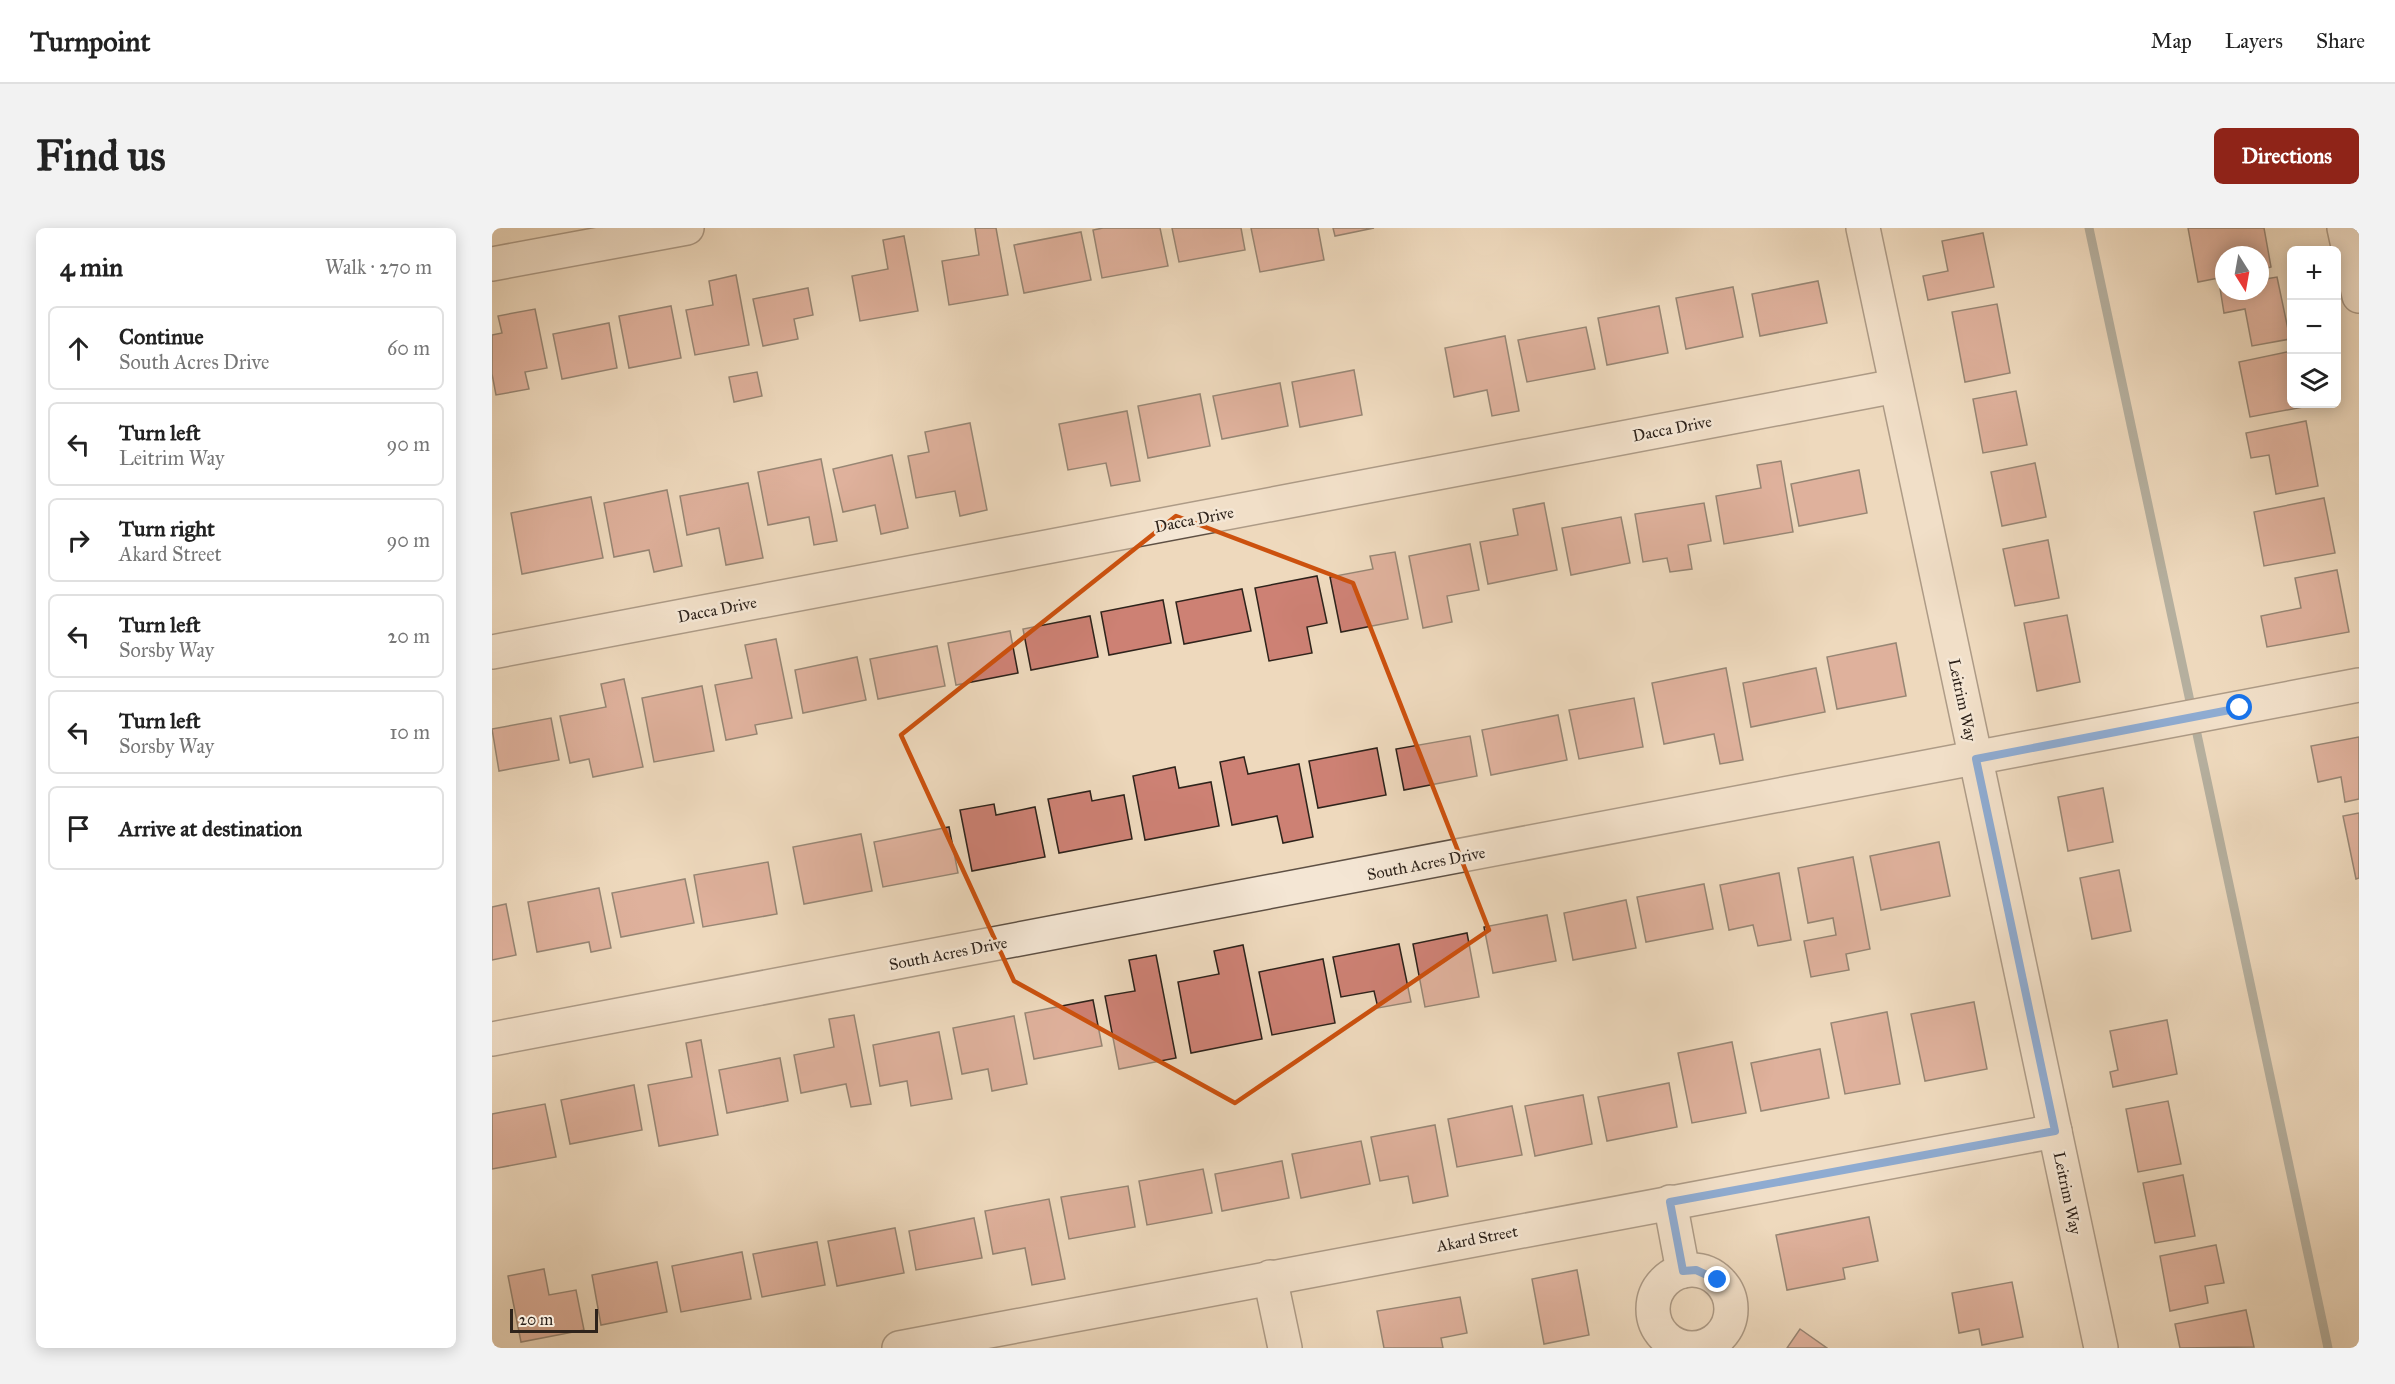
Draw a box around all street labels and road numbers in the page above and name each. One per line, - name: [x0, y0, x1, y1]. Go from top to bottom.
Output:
- street label: Dacca Drive: [1631, 411, 1714, 445]
- street label: Dacca Drive: [1153, 502, 1236, 536]
- street label: Dacca Drive: [676, 592, 759, 626]
- street label: Leitrim Way: [1944, 657, 1981, 744]
- street label: South Acres Drive: [1365, 843, 1487, 884]
- street label: South Acres Drive: [887, 933, 1009, 974]
- street label: Leitrim Way: [2049, 1150, 2086, 1237]
- street label: Akard Street: [1434, 1221, 1520, 1256]

